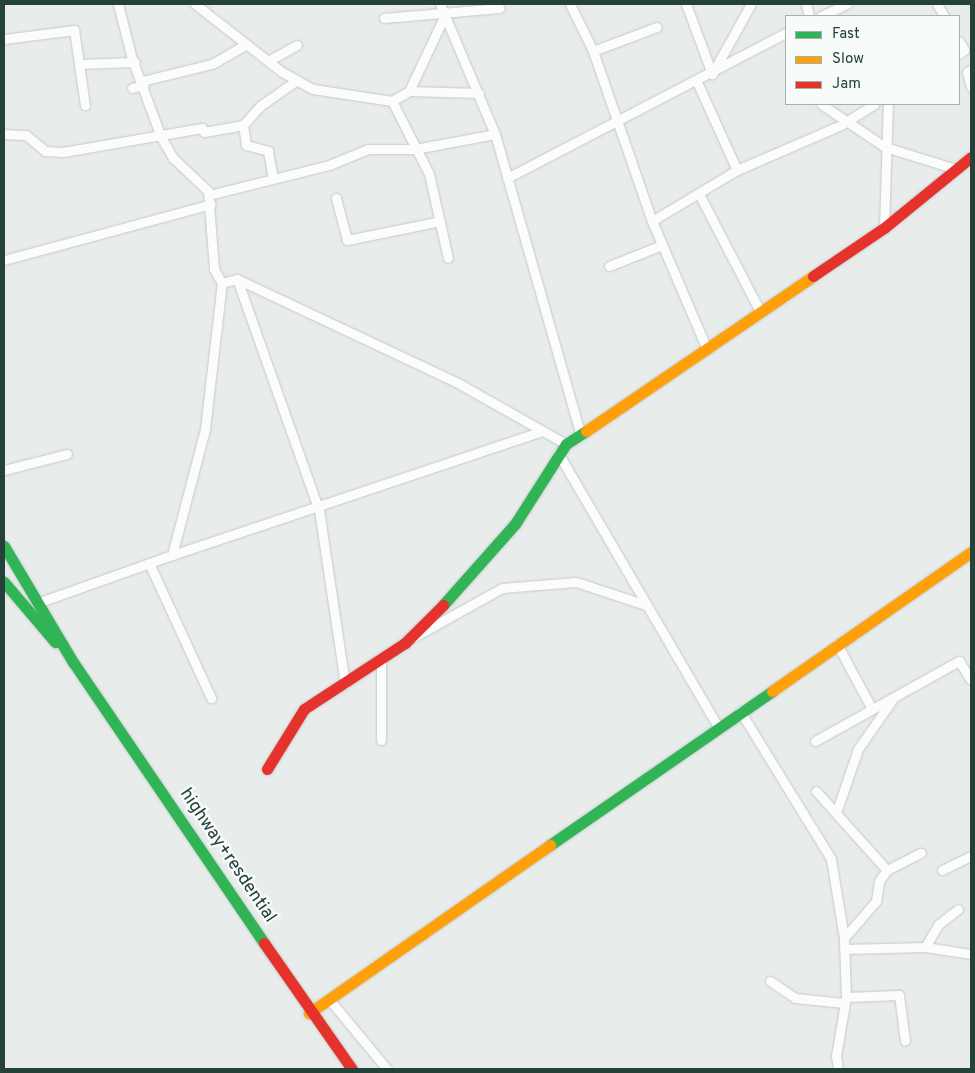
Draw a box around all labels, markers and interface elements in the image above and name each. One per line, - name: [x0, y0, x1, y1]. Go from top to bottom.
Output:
- legend: [785, 15, 960, 105]
- text: Fast: [832, 25, 860, 44]
- text: Slow: [832, 50, 864, 69]
- text: Jam: [832, 75, 861, 94]
- street label: highway+resdential: [174, 785, 280, 927]

